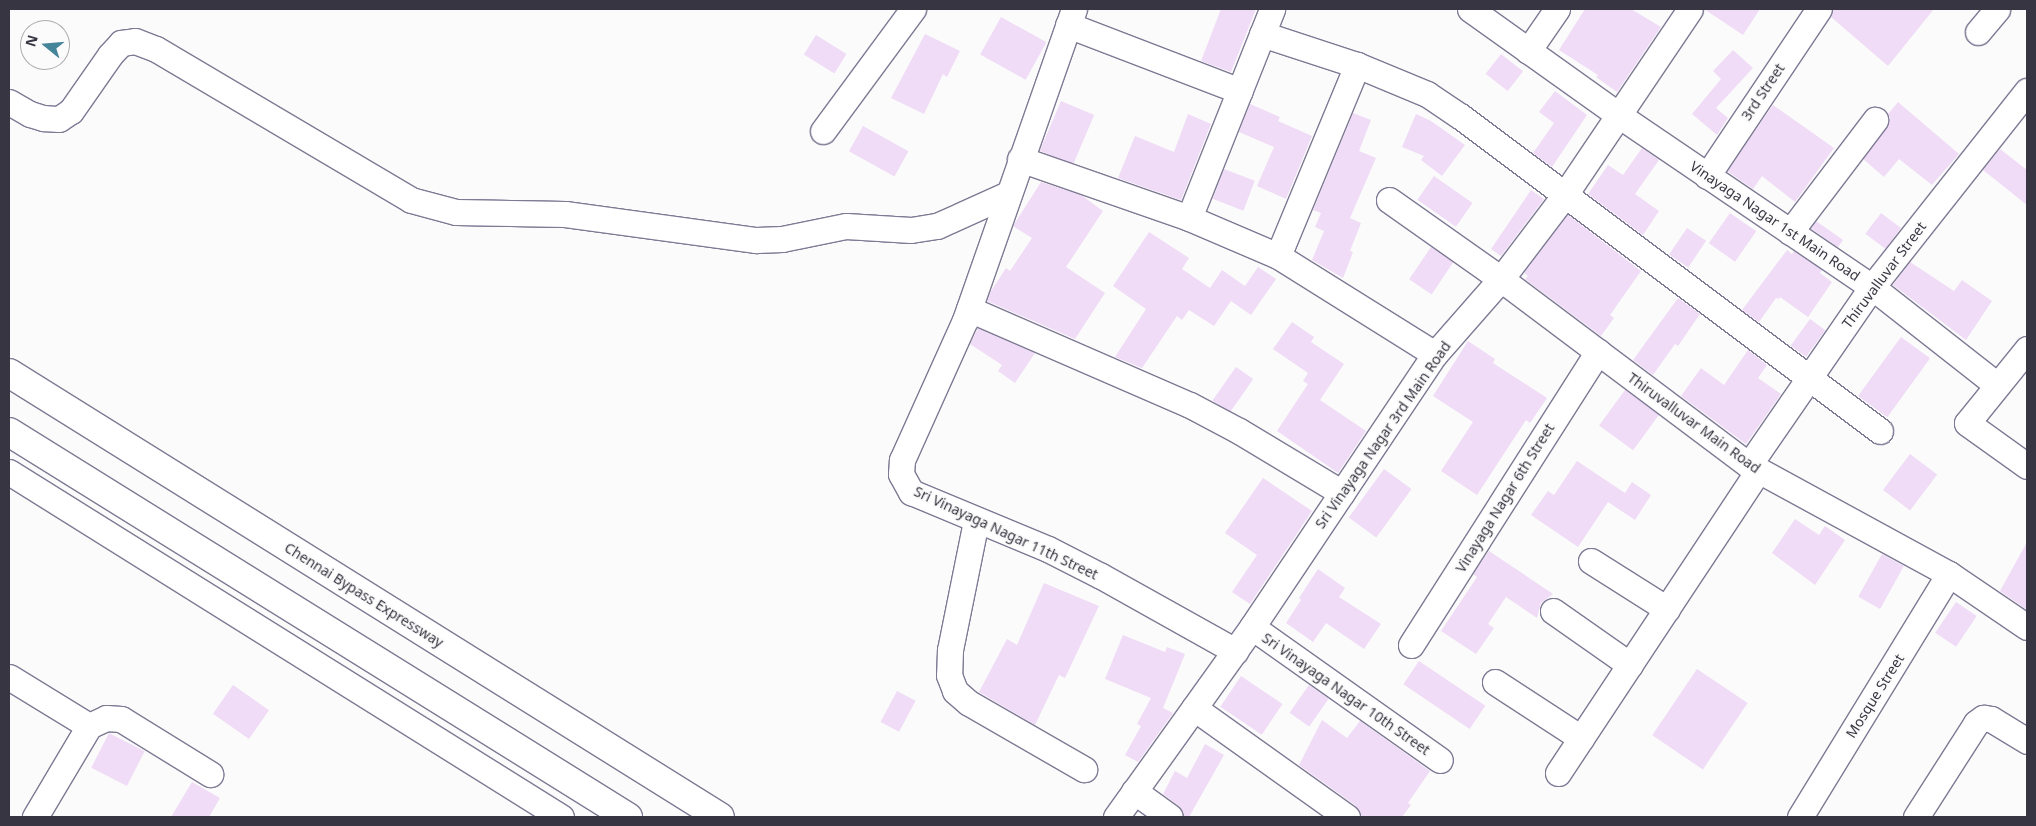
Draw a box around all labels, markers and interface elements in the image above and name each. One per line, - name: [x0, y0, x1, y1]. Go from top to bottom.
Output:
- north arrow: [20, 20, 70, 70]
- text: N: [20, 33, 42, 49]
- street label: 3rd Street: [1738, 60, 1788, 124]
- street label: Vinayaga Nagar 1st Main Road: [1687, 158, 1863, 284]
- street label: Thiruvalluvar Street: [1839, 219, 1929, 331]
- street label: Sri Vinayaga Nagar 3rd Main Road: [1312, 338, 1454, 532]
- street label: Thiruvalluvar Main Road: [1624, 369, 1764, 477]
- street label: Vinayaga Nagar 6th Street: [1452, 420, 1558, 576]
- street label: Sri Vinayaga Nagar 11th Street: [911, 483, 1101, 583]
- street label: Chennai Bypass Expressway: [281, 539, 447, 651]
- street label: Sri Vinayaga Nagar 10th Street: [1259, 629, 1433, 759]
- street label: Mosque Street: [1843, 651, 1907, 741]

